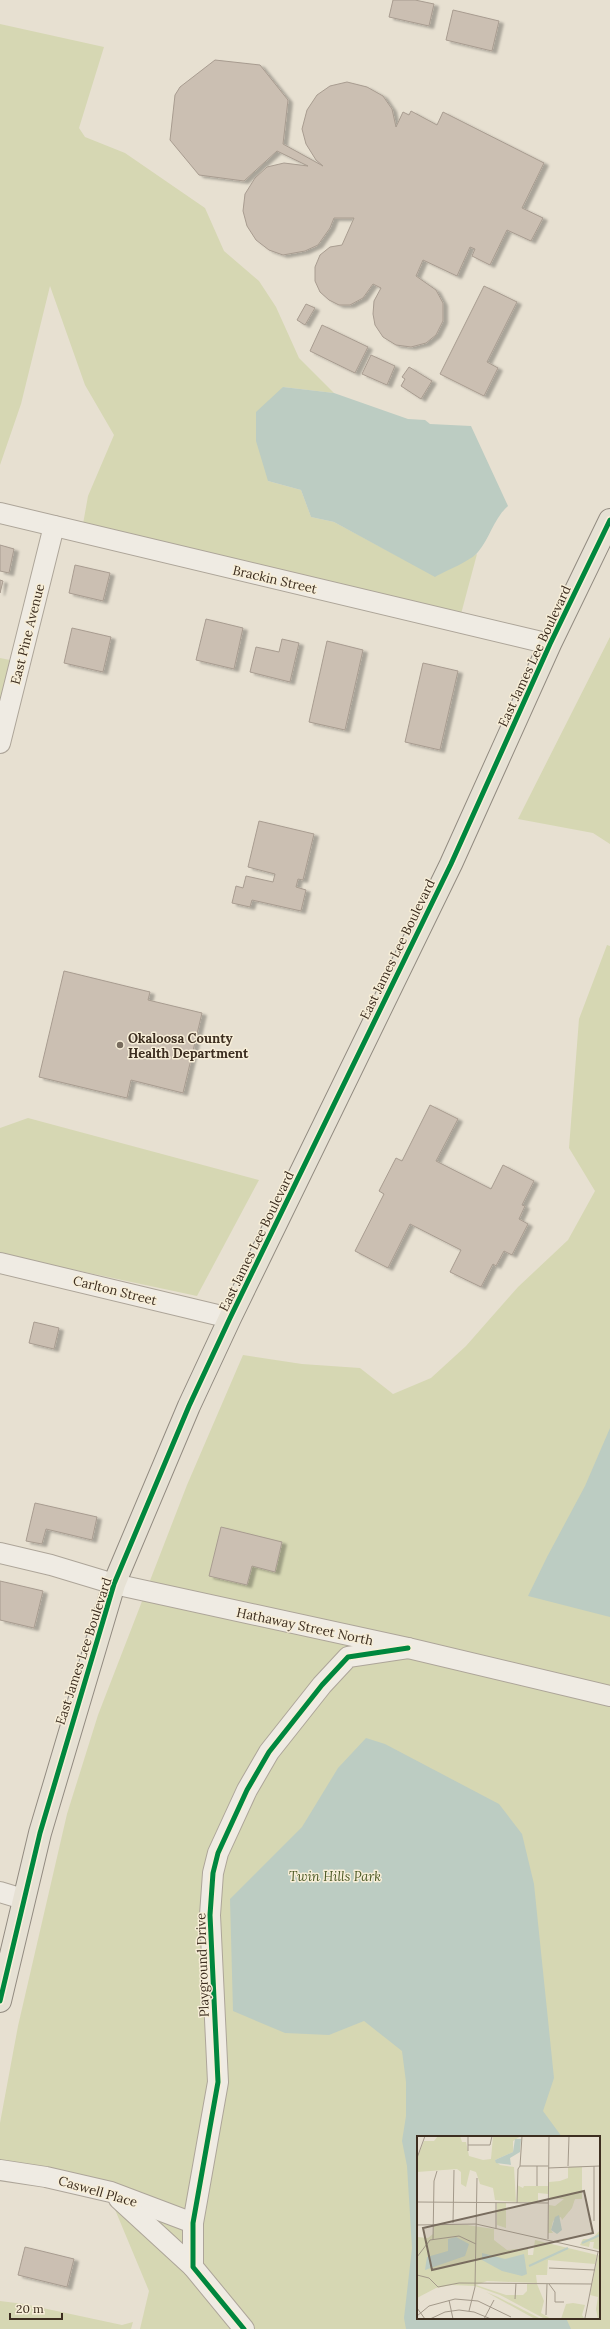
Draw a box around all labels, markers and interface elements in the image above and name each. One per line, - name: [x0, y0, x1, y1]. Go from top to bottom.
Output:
- street label: Brackin Street: [231, 562, 319, 597]
- street label: East Pine Avenue: [7, 582, 48, 686]
- street label: East James Lee Boulevard: [494, 583, 575, 730]
- street label: East James Lee Boulevard: [356, 876, 439, 1022]
- place label: Okaloosa County Health Department: [128, 1030, 249, 1062]
- marker: Okaloosa County Health Department: [115, 1040, 125, 1050]
- street label: East James Lee Boulevard: [215, 1168, 298, 1314]
- street label: Carlton Street: [71, 1272, 159, 1309]
- street label: East James Lee Boulevard: [52, 1575, 115, 1727]
- street label: Hathaway Street North: [235, 1604, 375, 1649]
- park label: Twin Hills Park: [289, 1868, 381, 1885]
- street label: Playground Drive: [192, 1913, 213, 2017]
- inset map: [417, 2136, 600, 2319]
- street label: Caswell Place: [56, 2172, 139, 2211]
- scale bar: [10, 2295, 62, 2321]
- text: 20 m: [16, 2301, 44, 2316]

